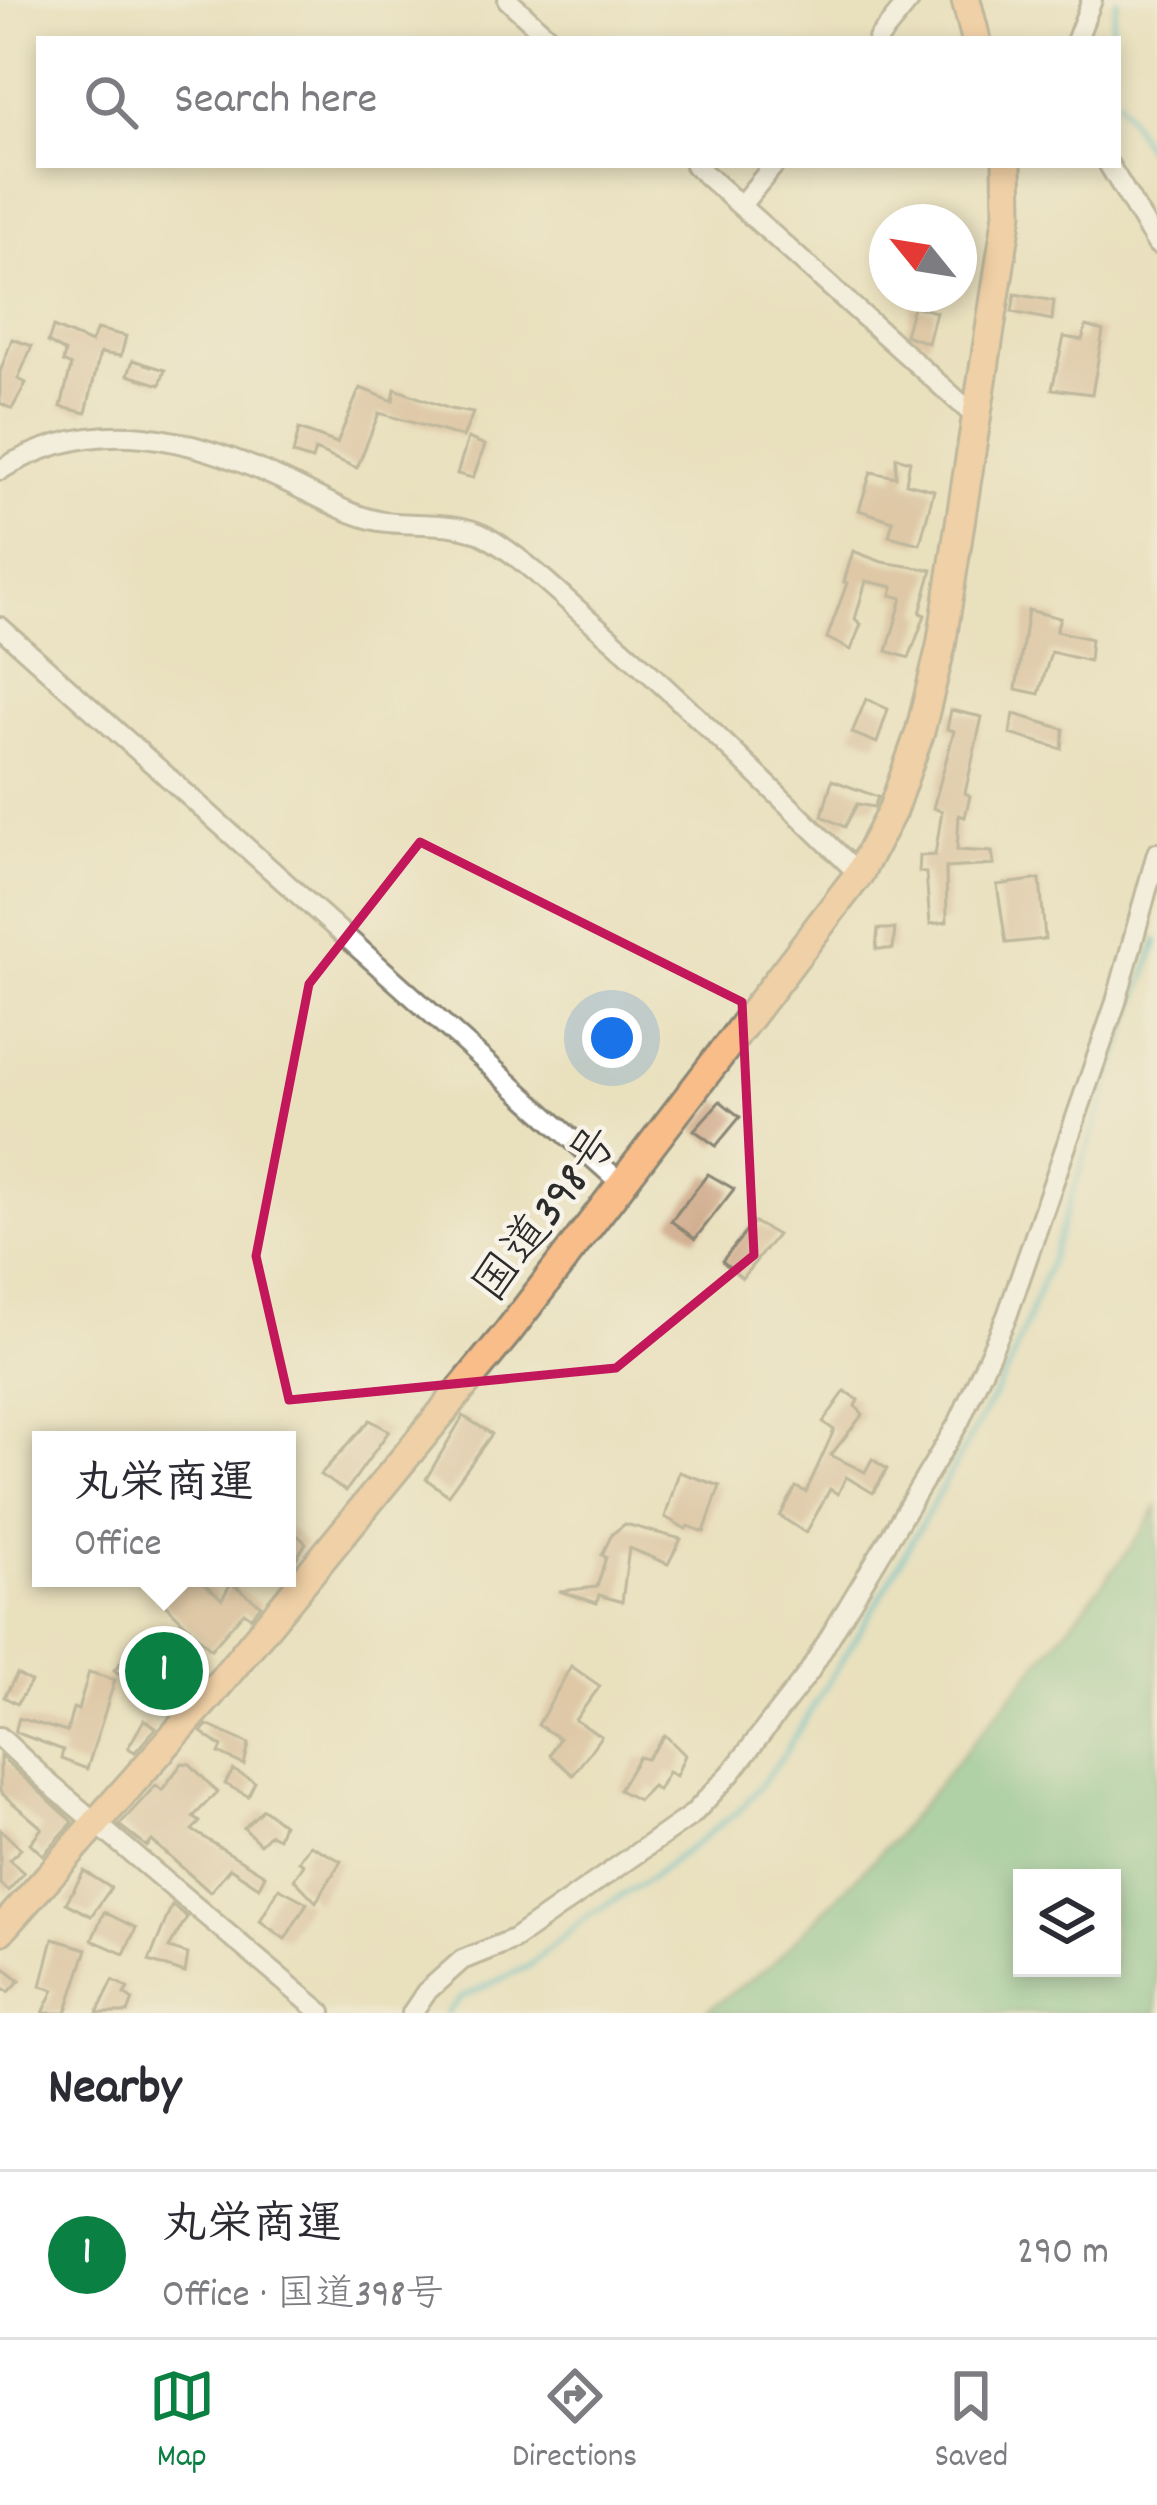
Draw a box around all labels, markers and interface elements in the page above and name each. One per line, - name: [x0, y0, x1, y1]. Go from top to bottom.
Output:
- search box: [36, 36, 1121, 168]
- icon: search: [78, 69, 144, 135]
- text: Search here: [174, 70, 377, 134]
- north arrow: [869, 204, 977, 312]
- your location: [582, 1008, 642, 1068]
- street label: 国道398号: [459, 1113, 639, 1320]
- popup: [32, 1431, 296, 1587]
- text: 丸栄商運: [74, 1455, 254, 1519]
- text: Office: [74, 1519, 162, 1574]
- pin: 1: [125, 1626, 203, 1716]
- map controls: [1013, 1869, 1121, 1977]
- button: layers: [1013, 1869, 1121, 1977]
- text: Nearby: [48, 2055, 181, 2127]
- text: 丸栄商運: [162, 2196, 342, 2260]
- text: 1: [83, 2227, 91, 2282]
- text: 290 m: [1017, 2227, 1109, 2282]
- text: Office · 国道398号: [162, 2270, 444, 2325]
- tab: Map: [149, 2363, 215, 2482]
- tab: Directions: [512, 2363, 637, 2482]
- tab: Saved: [935, 2363, 1008, 2482]

